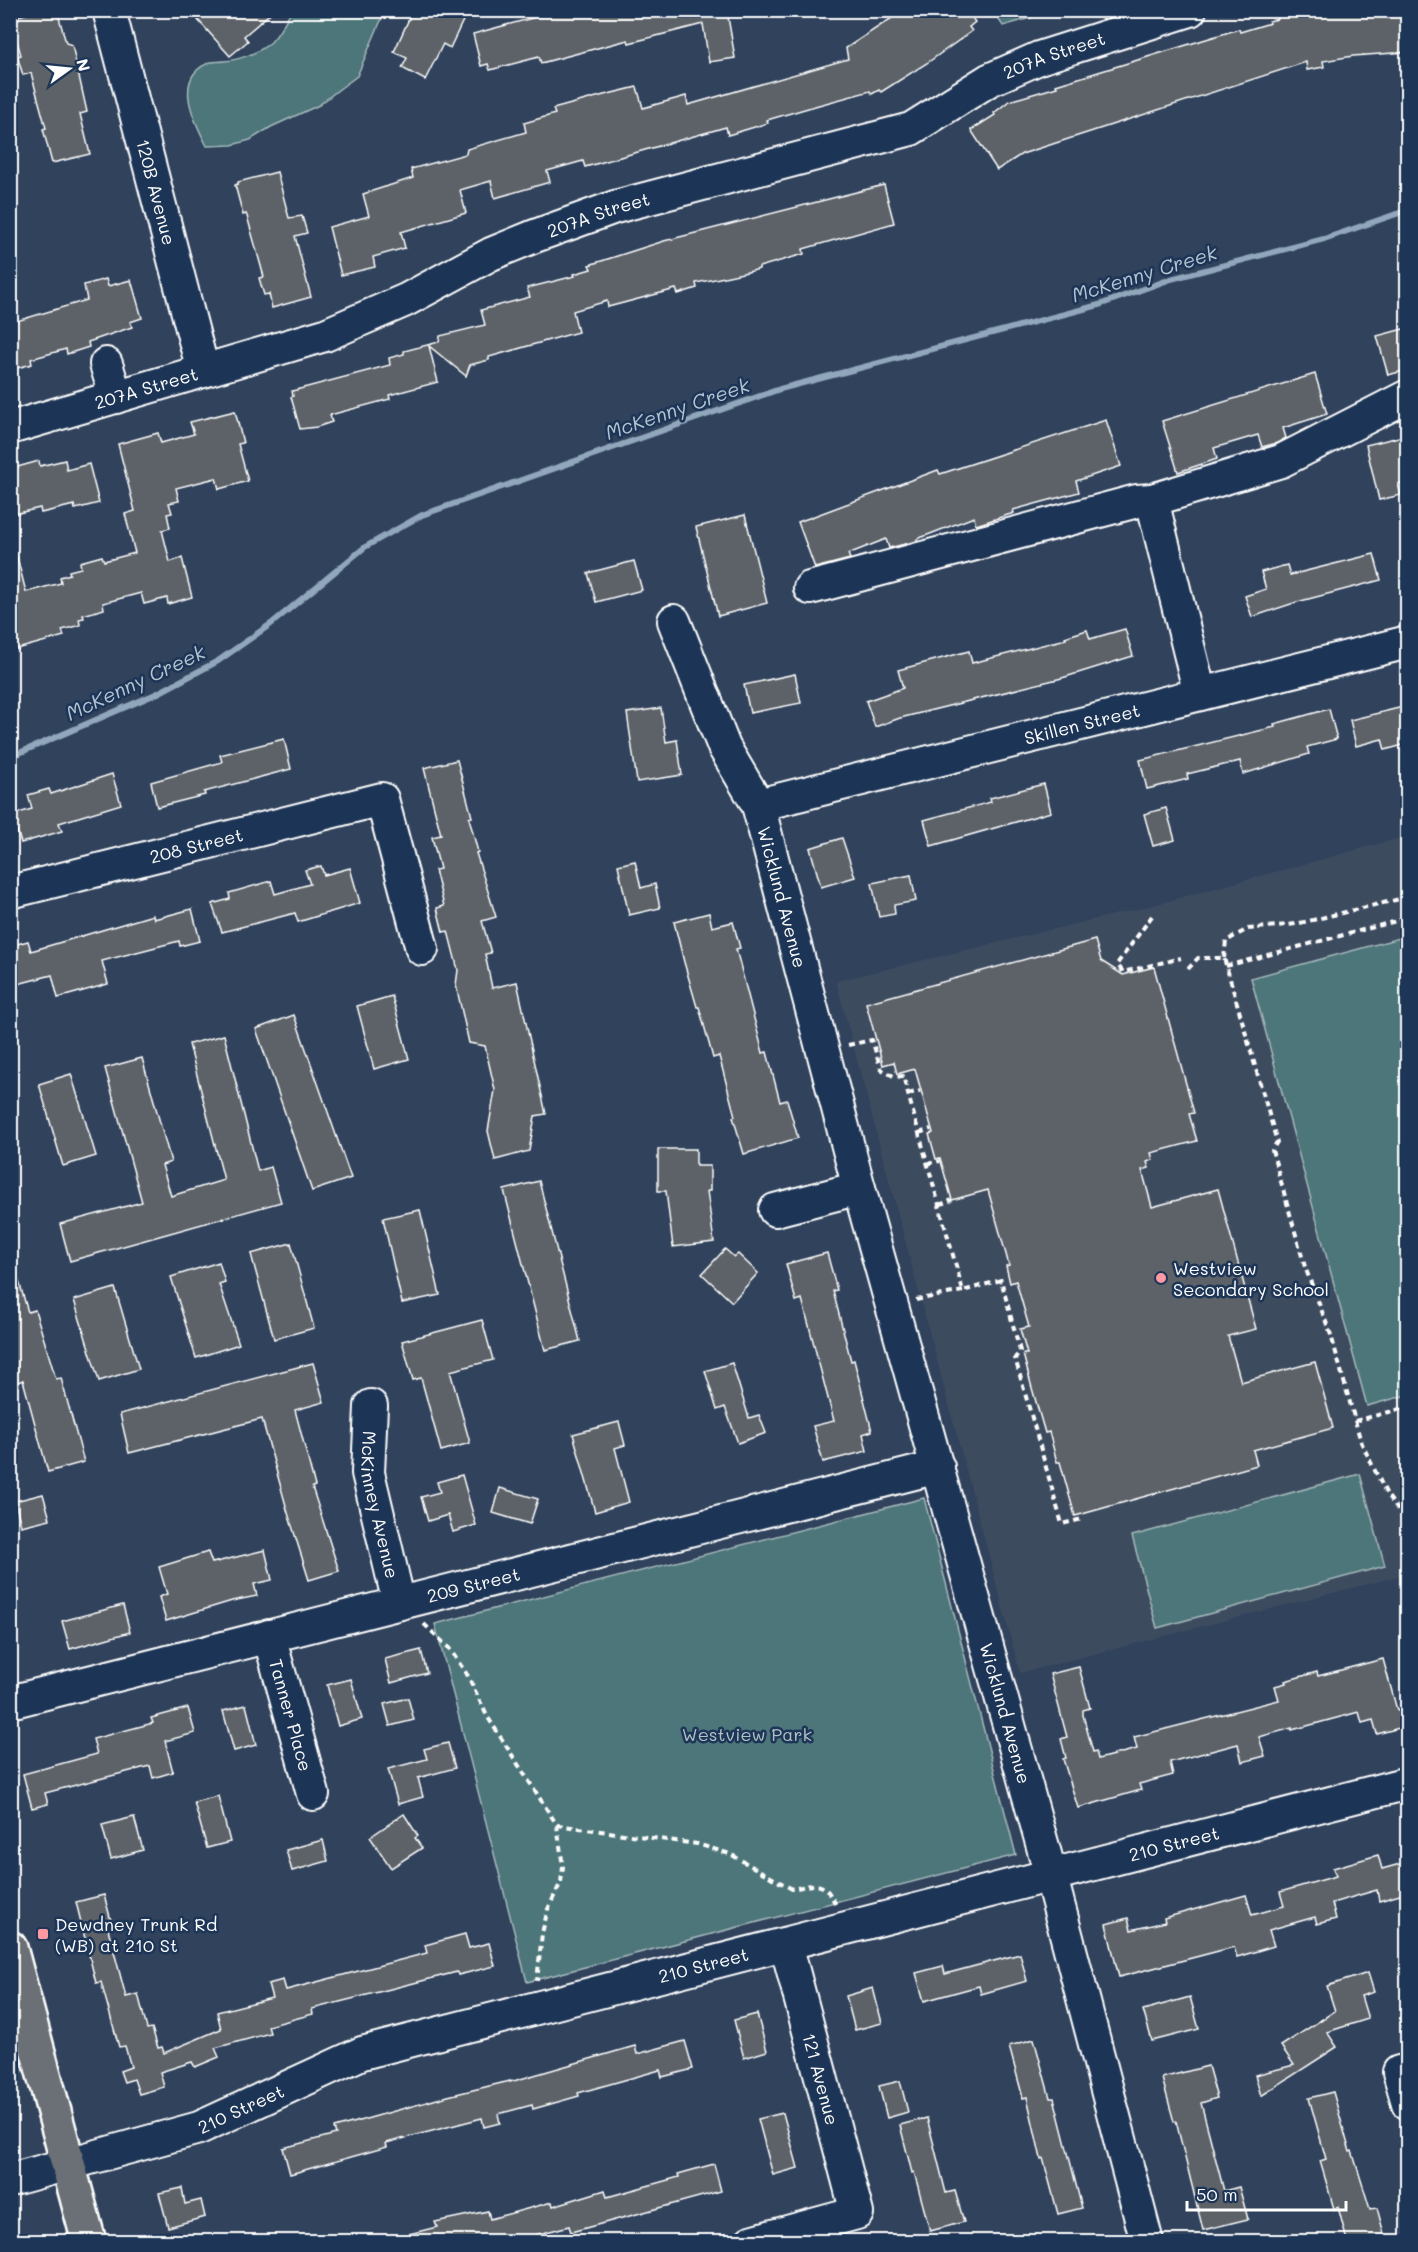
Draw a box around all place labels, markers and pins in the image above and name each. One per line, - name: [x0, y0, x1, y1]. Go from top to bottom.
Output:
- place label: Westview Secondary School: [1173, 1256, 1329, 1301]
- marker: Westview Secondary School: [1154, 1271, 1168, 1285]
- place label: Dewdney Trunk Rd (WB) at 210 St: [55, 1912, 217, 1957]
- marker: Dewdney Trunk Rd (WB) at 210 St: [36, 1927, 50, 1941]

